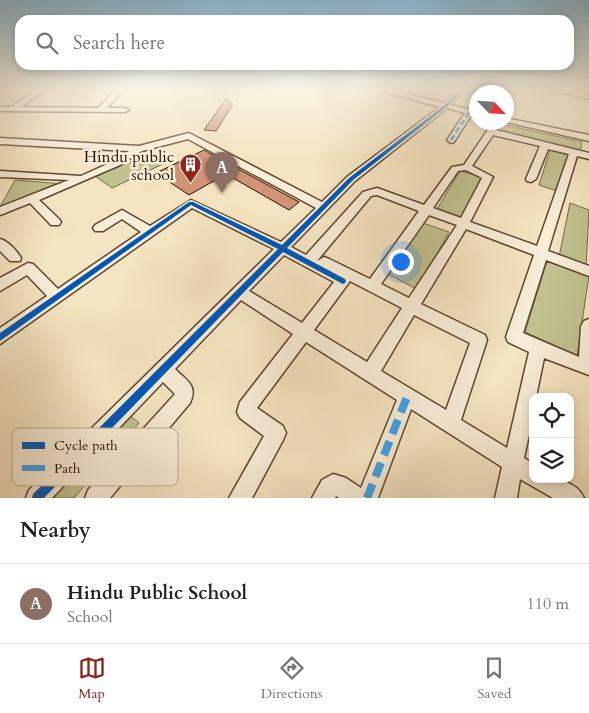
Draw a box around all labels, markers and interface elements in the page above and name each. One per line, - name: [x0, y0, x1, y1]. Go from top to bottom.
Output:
- search box: [15, 15, 574, 70]
- icon: search: [33, 29, 61, 57]
- text: Search here: [73, 30, 165, 56]
- north arrow: [469, 85, 514, 130]
- place label: Hindu public school: [84, 146, 174, 186]
- pin: A: [206, 152, 238, 193]
- building icon: Hindu public school: [178, 153, 202, 184]
- your location: [388, 249, 414, 275]
- map controls: [529, 393, 574, 483]
- button: locate: [529, 393, 574, 438]
- legend: [12, 428, 178, 486]
- text: Cycle path: [54, 436, 118, 455]
- button: layers: [529, 438, 574, 483]
- text: Path: [54, 459, 81, 478]
- text: Nearby: [20, 516, 91, 545]
- text: Hindu Public School: [67, 580, 247, 606]
- text: A: [30, 593, 42, 615]
- text: 110 m: [527, 593, 569, 615]
- text: School: [67, 606, 112, 628]
- tab: Map: [78, 654, 106, 703]
- tab: Directions: [261, 654, 322, 703]
- tab: Saved: [477, 654, 511, 703]

